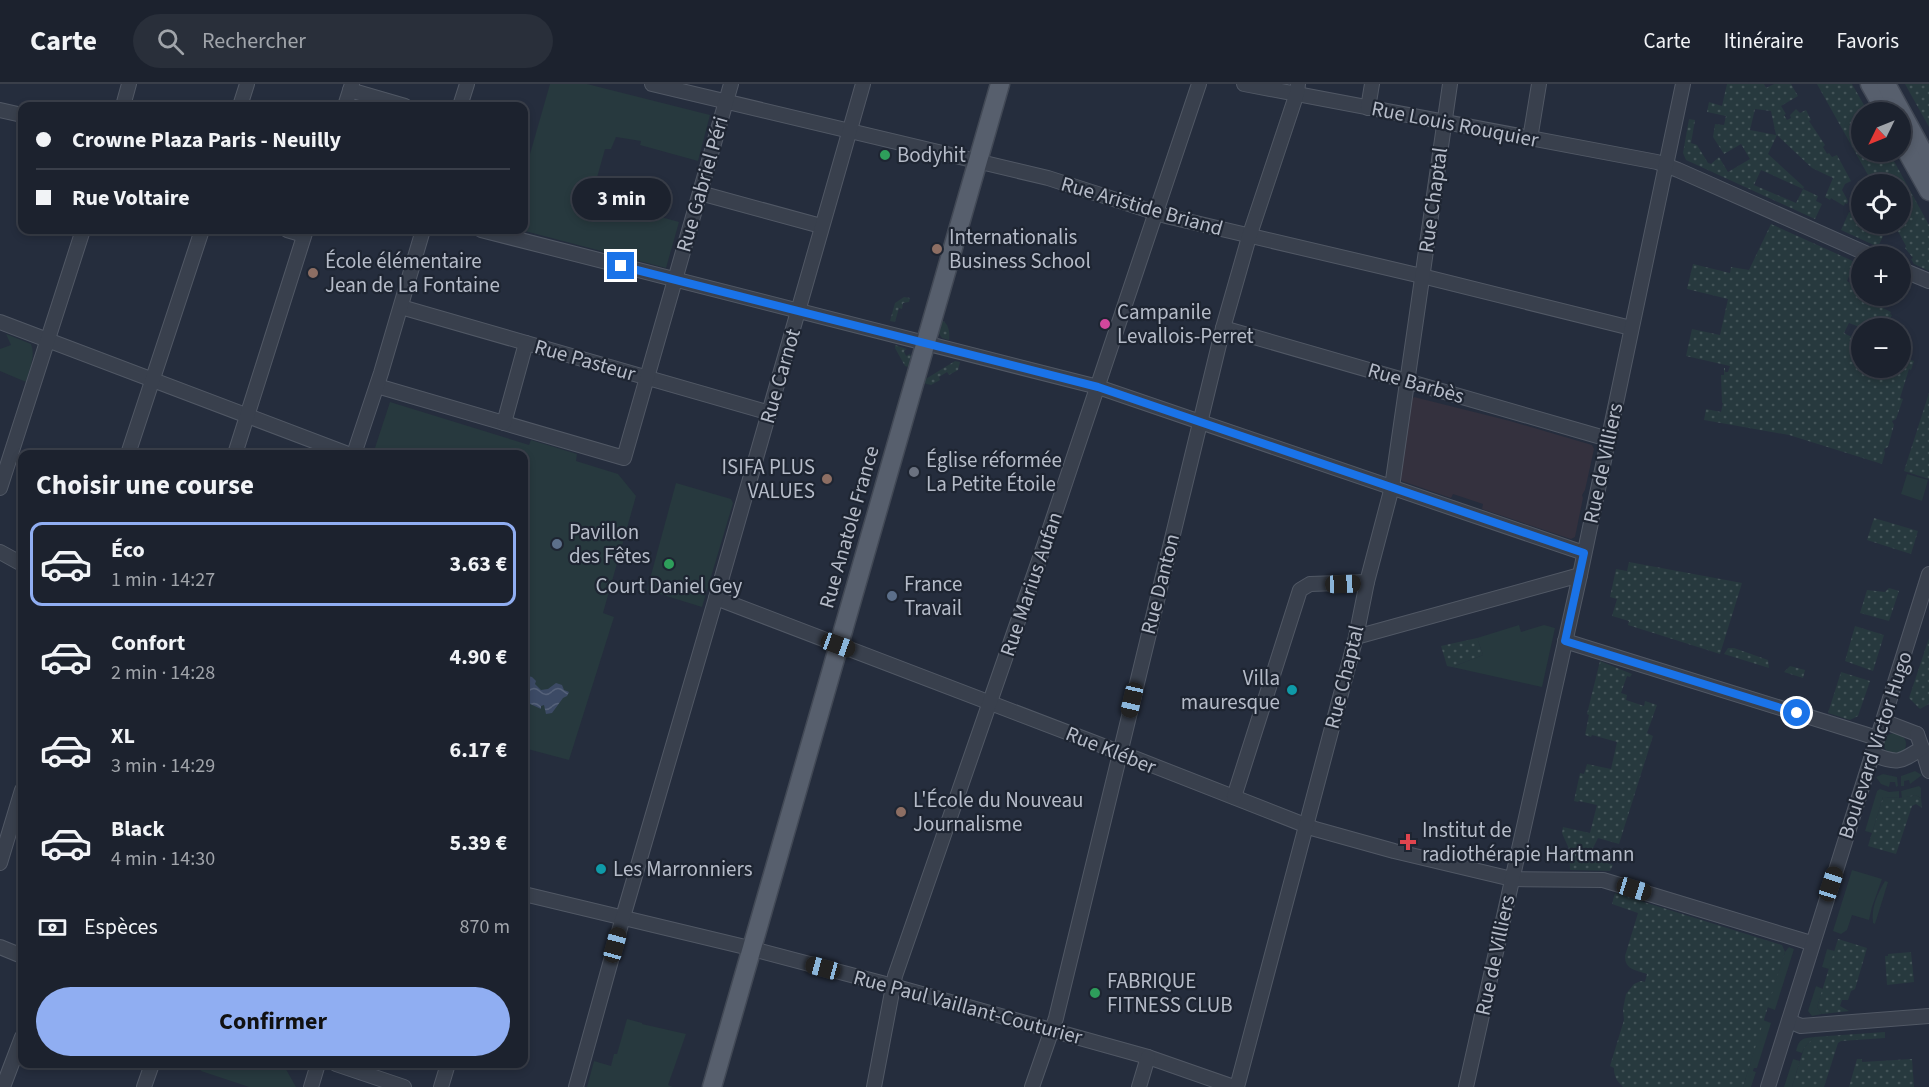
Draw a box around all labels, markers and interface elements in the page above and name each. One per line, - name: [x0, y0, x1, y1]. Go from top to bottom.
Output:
- search box: [133, 14, 553, 68]
- text: Carte: [30, 21, 97, 61]
- icon: search: [154, 25, 187, 58]
- text: Rechercher: [202, 25, 306, 57]
- text: Carte: [1644, 26, 1691, 56]
- text: Itinéraire: [1724, 26, 1803, 56]
- text: Favoris: [1836, 26, 1899, 56]
- street label: Rue Louis Rouquier: [1369, 93, 1542, 155]
- north arrow: [1851, 102, 1911, 162]
- map controls: [1851, 102, 1911, 378]
- street label: Rue Gabriel Péri: [668, 113, 736, 255]
- text: Crowne Plaza Paris - Neuilly: [72, 124, 341, 156]
- place label: Bodyhit: [897, 140, 966, 170]
- street label: Rue Chaptal: [1411, 145, 1455, 255]
- marker: Bodyhit: [878, 148, 892, 162]
- street label: Rue Aristide Briand: [1057, 169, 1227, 243]
- button: locate: [1851, 174, 1911, 234]
- callout: 3 min: [572, 179, 670, 221]
- text: Rue Voltaire: [72, 182, 190, 214]
- text: 3 min: [597, 185, 646, 213]
- place label: Internationalis Business School: [949, 222, 1091, 276]
- marker: Internationalis Business School: [930, 242, 944, 256]
- place label: École élémentaire Jean de La Fontaine: [325, 246, 500, 300]
- button: +: [1851, 246, 1911, 306]
- route end: [607, 252, 634, 279]
- marker: École élémentaire Jean de La Fontaine: [306, 266, 320, 280]
- place label: Campanile Levallois-Perret: [1117, 297, 1254, 351]
- marker: Campanile Levallois-Perret: [1098, 317, 1112, 331]
- button: −: [1851, 318, 1911, 378]
- street label: Rue Carnot: [752, 325, 808, 427]
- street label: Rue Pasteur: [531, 331, 640, 389]
- street label: Rue Barbès: [1364, 355, 1468, 411]
- street label: Rue de Villiers: [1576, 400, 1630, 526]
- street label: Rue Anatole France: [811, 442, 887, 612]
- place label: Église réformée La Petite Étoile: [926, 445, 1062, 499]
- place label: ISIFA PLUS VALUES: [722, 452, 815, 506]
- marker: Église réformée La Petite Étoile: [907, 465, 921, 479]
- text: Choisir une course: [36, 466, 254, 505]
- marker: ISIFA PLUS VALUES: [820, 472, 834, 486]
- street label: Rue Marius Aufan: [992, 508, 1070, 660]
- place label: Pavillon des Fêtes: [569, 517, 651, 571]
- street label: Rue Danton: [1133, 531, 1187, 637]
- text: Éco: [111, 534, 145, 566]
- icon: car: [39, 537, 93, 591]
- marker: Pavillon des Fêtes: [550, 537, 564, 551]
- text: 3.63 €: [450, 548, 507, 580]
- marker: Court Daniel Gey: [662, 557, 676, 571]
- text: 1 min · 14:27: [111, 566, 215, 594]
- place label: France Travail: [904, 569, 962, 623]
- place label: Court Daniel Gey: [596, 571, 743, 601]
- car: [1325, 574, 1361, 594]
- marker: France Travail: [885, 589, 899, 603]
- street label: Rue Chaptal: [1317, 622, 1371, 732]
- text: Confort: [111, 627, 185, 659]
- icon: car: [39, 630, 93, 684]
- car: [818, 630, 858, 660]
- text: 4.90 €: [450, 641, 507, 673]
- street label: Boulevard Victor Hugo: [1830, 647, 1920, 843]
- text: 2 min · 14:28: [111, 659, 215, 687]
- place label: Villa mauresque: [1181, 663, 1280, 717]
- car: [1119, 680, 1145, 720]
- marker: Villa mauresque: [1285, 683, 1299, 697]
- route start: [1783, 699, 1810, 726]
- street label: Rue Kléber: [1061, 718, 1161, 782]
- text: XL: [111, 720, 135, 752]
- icon: car: [39, 723, 93, 777]
- text: 6.17 €: [450, 734, 507, 766]
- text: 3 min · 14:29: [111, 752, 215, 780]
- place label: L'École du Nouveau Journalisme: [913, 785, 1083, 839]
- marker: L'École du Nouveau Journalisme: [894, 805, 908, 819]
- text: Black: [111, 813, 165, 845]
- place label: Institut de radiothérapie Hartmann: [1422, 815, 1635, 869]
- icon: car: [39, 816, 93, 870]
- text: 5.39 €: [450, 827, 507, 859]
- marker: Institut de radiothérapie Hartmann: [1399, 833, 1417, 851]
- text: 4 min · 14:30: [111, 845, 215, 873]
- place label: Les Marronniers: [613, 854, 753, 884]
- marker: Les Marronniers: [594, 862, 608, 876]
- car: [1817, 864, 1845, 904]
- car: [1614, 875, 1654, 903]
- street label: Rue de Villiers: [1468, 892, 1522, 1018]
- icon: cash: [36, 911, 69, 944]
- text: Espèces: [84, 911, 158, 943]
- text: 870 m: [460, 913, 510, 941]
- car: [602, 925, 628, 965]
- car: [803, 955, 843, 981]
- street label: Rue Paul Vaillant-Couturier: [850, 962, 1087, 1052]
- place label: FABRIQUE FITNESS CLUB: [1107, 966, 1233, 1020]
- marker: FABRIQUE FITNESS CLUB: [1088, 986, 1102, 1000]
- button: Confirmer: [36, 987, 510, 1056]

